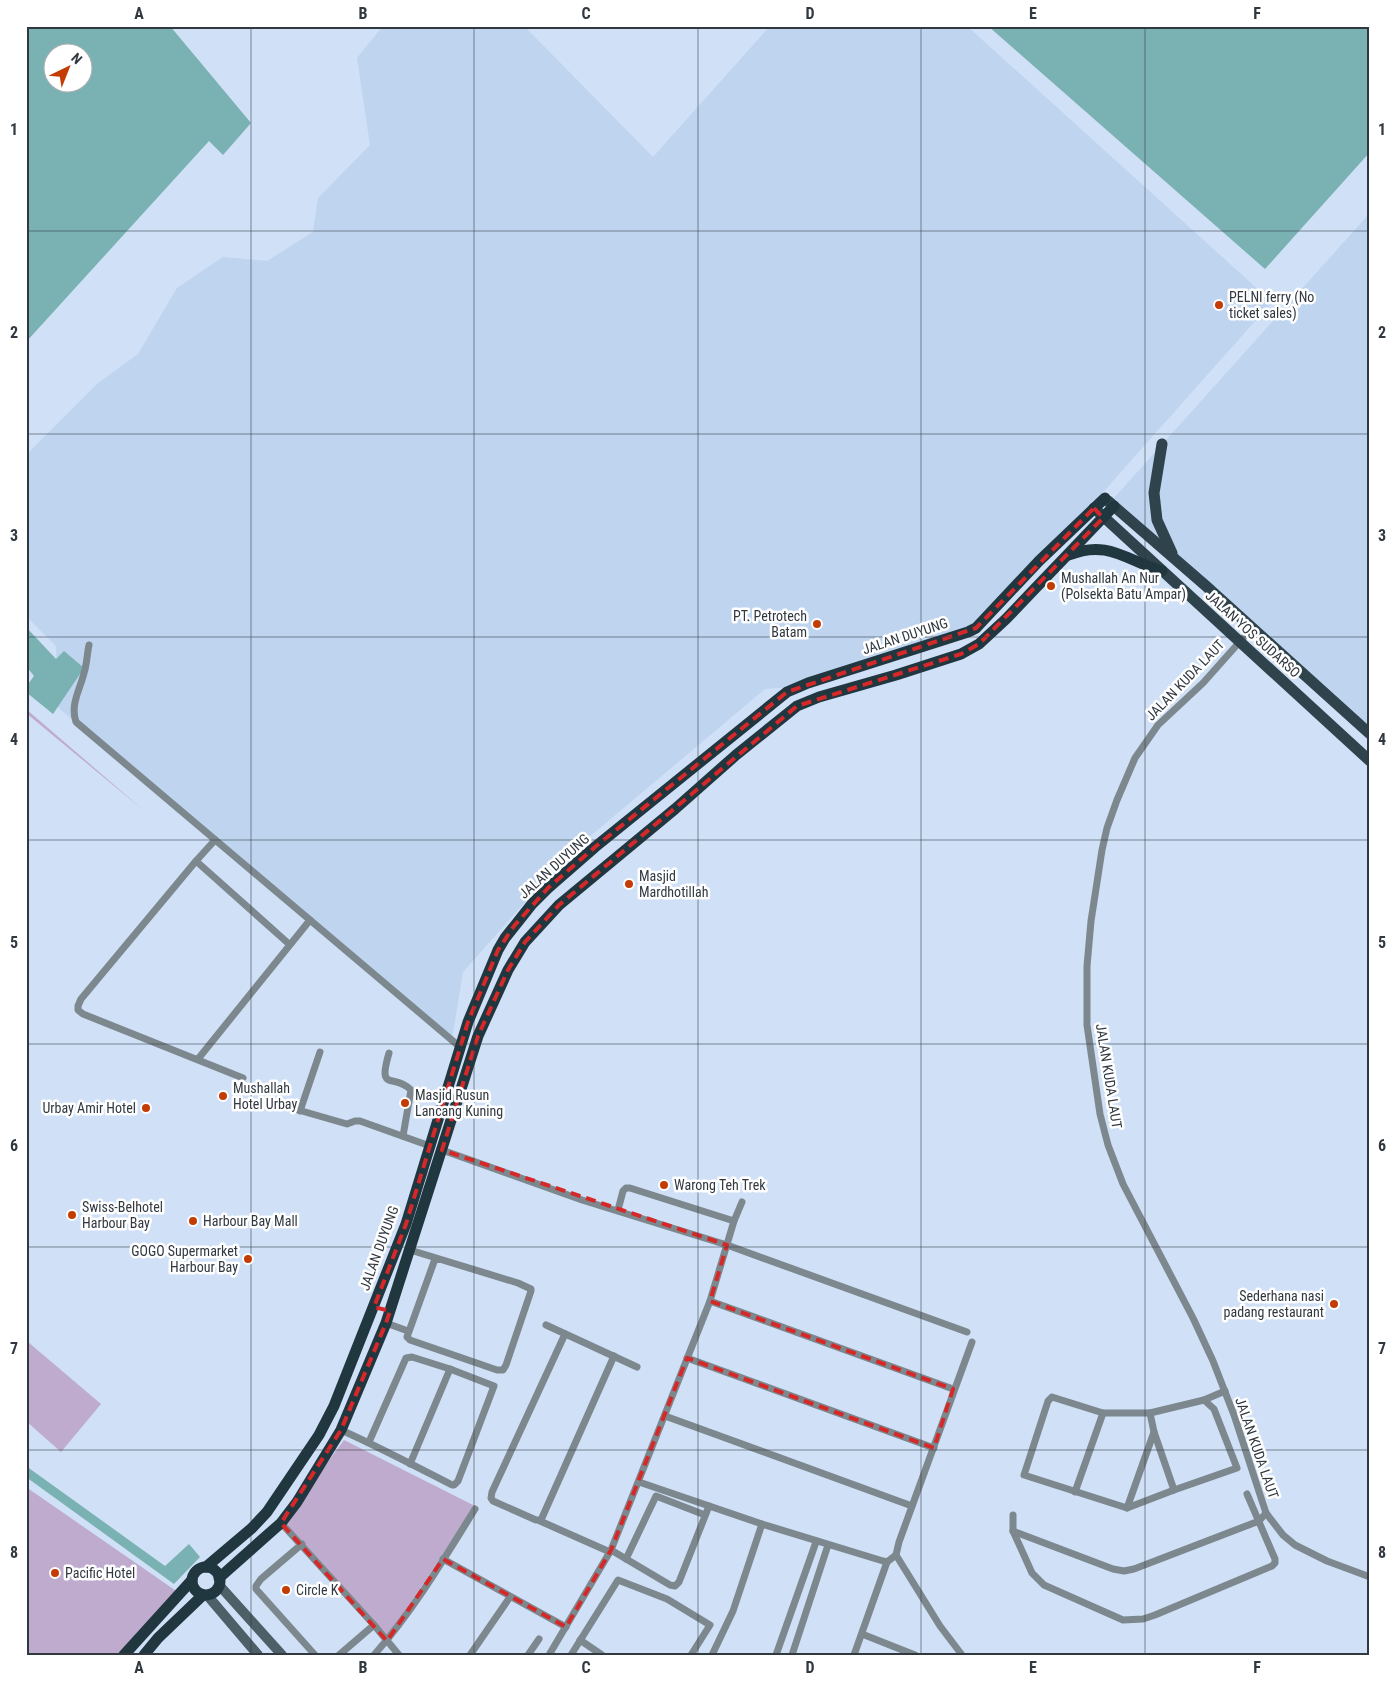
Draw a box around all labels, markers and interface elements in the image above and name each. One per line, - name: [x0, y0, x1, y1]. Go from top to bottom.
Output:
- text: A: [134, 4, 144, 23]
- text: B: [359, 4, 368, 23]
- text: C: [581, 4, 591, 23]
- text: D: [805, 4, 815, 23]
- text: E: [1029, 4, 1037, 23]
- text: F: [1253, 4, 1261, 23]
- north arrow: [42, 42, 92, 92]
- text: N: [68, 50, 85, 67]
- text: 1: [10, 120, 18, 139]
- text: 1: [1378, 120, 1386, 139]
- place label: PELNI ferry (No ticket sales): [1229, 289, 1314, 322]
- marker: PELNI ferry (No ticket sales): [1213, 299, 1225, 311]
- text: 2: [10, 323, 18, 342]
- text: 2: [1378, 323, 1386, 342]
- text: 3: [10, 526, 18, 545]
- text: 3: [1378, 526, 1386, 545]
- place label: Mushallah An Nur (Polsekta Batu Ampar): [1061, 570, 1186, 603]
- marker: Mushallah An Nur (Polsekta Batu Ampar): [1045, 580, 1057, 592]
- street label: JALAN YOS SUDARSO: [1202, 587, 1304, 681]
- place label: PT. Petrotech Batam: [733, 608, 807, 640]
- street label: JALAN DUYUNG: [860, 615, 950, 657]
- marker: PT. Petrotech Batam: [811, 618, 823, 630]
- street label: JALAN KUDA LAUT: [1142, 636, 1228, 724]
- text: 4: [10, 730, 18, 749]
- text: 4: [1378, 730, 1386, 749]
- street label: JALAN DUYUNG: [516, 830, 592, 902]
- place label: Masjid Mardhotillah: [639, 868, 708, 900]
- marker: Masjid Mardhotillah: [623, 878, 635, 890]
- text: 5: [10, 933, 18, 952]
- text: 5: [1378, 933, 1386, 952]
- street label: JALAN KUDA LAUT: [1093, 1022, 1125, 1130]
- place label: Mushallah Hotel Urbay: [233, 1080, 297, 1112]
- place label: Masjid Rusun Lancang Kuning: [415, 1087, 503, 1119]
- marker: Mushallah Hotel Urbay: [217, 1090, 229, 1102]
- marker: Masjid Rusun Lancang Kuning: [399, 1097, 411, 1109]
- place label: Urbay Amir Hotel: [42, 1100, 136, 1116]
- marker: Urbay Amir Hotel: [140, 1102, 152, 1114]
- text: 6: [10, 1136, 18, 1155]
- text: 6: [1378, 1136, 1386, 1155]
- place label: Warong Teh Trek: [674, 1177, 766, 1193]
- marker: Warong Teh Trek: [658, 1179, 670, 1191]
- place label: Swiss-Belhotel Harbour Bay: [82, 1199, 163, 1231]
- street label: JALAN DUYUNG: [356, 1204, 402, 1292]
- marker: Swiss-Belhotel Harbour Bay: [66, 1209, 78, 1221]
- place label: Harbour Bay Mall: [203, 1213, 298, 1229]
- marker: Harbour Bay Mall: [187, 1215, 199, 1227]
- place label: GOGO Supermarket Harbour Bay: [131, 1243, 238, 1275]
- marker: GOGO Supermarket Harbour Bay: [242, 1253, 254, 1265]
- place label: Sederhana nasi padang restaurant: [1224, 1288, 1324, 1320]
- marker: Sederhana nasi padang restaurant: [1328, 1298, 1340, 1310]
- text: 7: [10, 1339, 18, 1358]
- text: 7: [1378, 1339, 1386, 1358]
- street label: JALAN KUDA LAUT: [1232, 1395, 1282, 1501]
- text: 8: [10, 1543, 18, 1562]
- text: 8: [1378, 1543, 1386, 1562]
- place label: Pacific Hotel: [65, 1565, 135, 1581]
- marker: Pacific Hotel: [49, 1567, 61, 1579]
- place label: Circle K: [296, 1582, 339, 1598]
- marker: Circle K: [280, 1584, 292, 1596]
- text: A: [134, 1658, 144, 1677]
- text: B: [359, 1658, 368, 1677]
- text: C: [581, 1658, 591, 1677]
- text: D: [805, 1658, 815, 1677]
- text: E: [1029, 1658, 1037, 1677]
- text: F: [1253, 1658, 1261, 1677]

